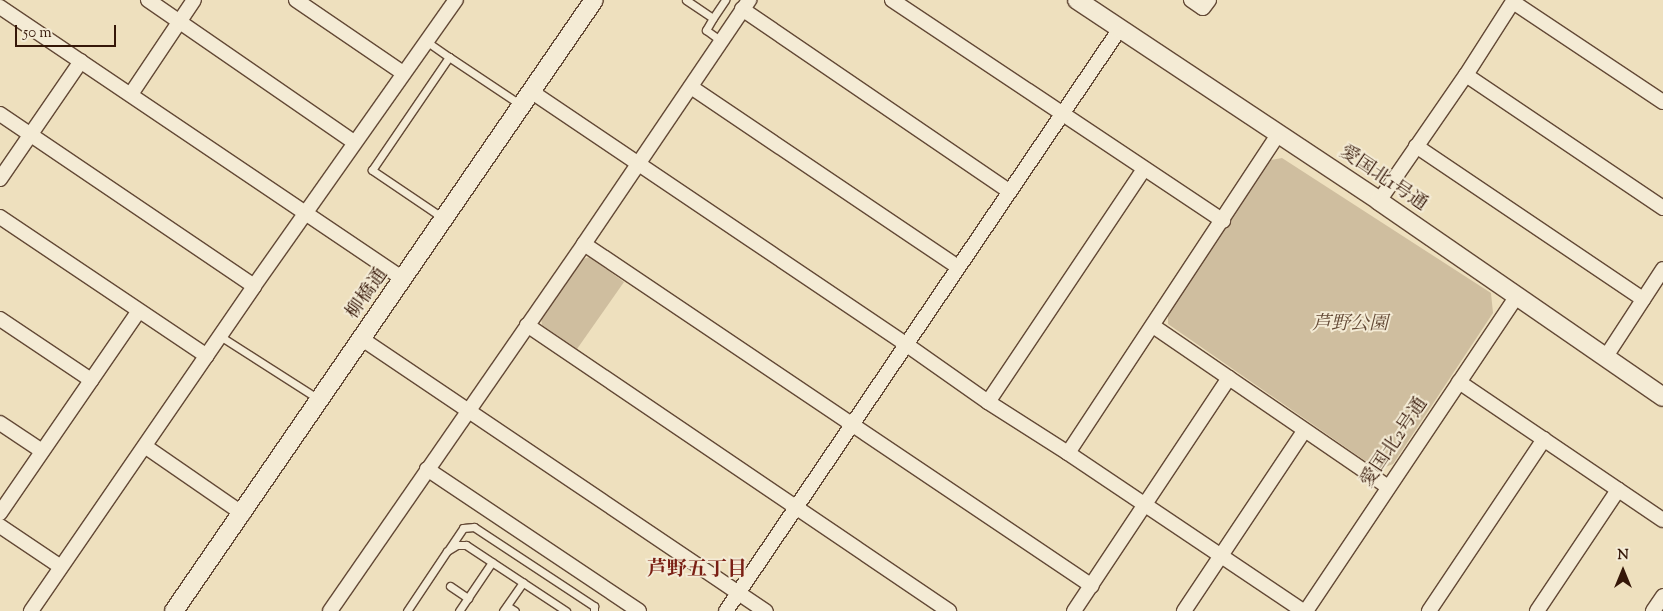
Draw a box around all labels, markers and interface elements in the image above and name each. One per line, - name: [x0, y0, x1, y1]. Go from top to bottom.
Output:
- scale bar: [18, 15, 119, 47]
- text: 50 m: [23, 23, 52, 44]
- street label: 愛国北1号通: [1335, 141, 1431, 217]
- street label: 柳橋通: [342, 264, 394, 324]
- park label: 芦野公園: [1312, 314, 1388, 336]
- street label: 愛国北2号通: [1357, 394, 1433, 492]
- north arrow: [1598, 546, 1648, 596]
- text: N: [1617, 546, 1629, 566]
- district label: 芦野五丁目: [647, 558, 747, 582]

